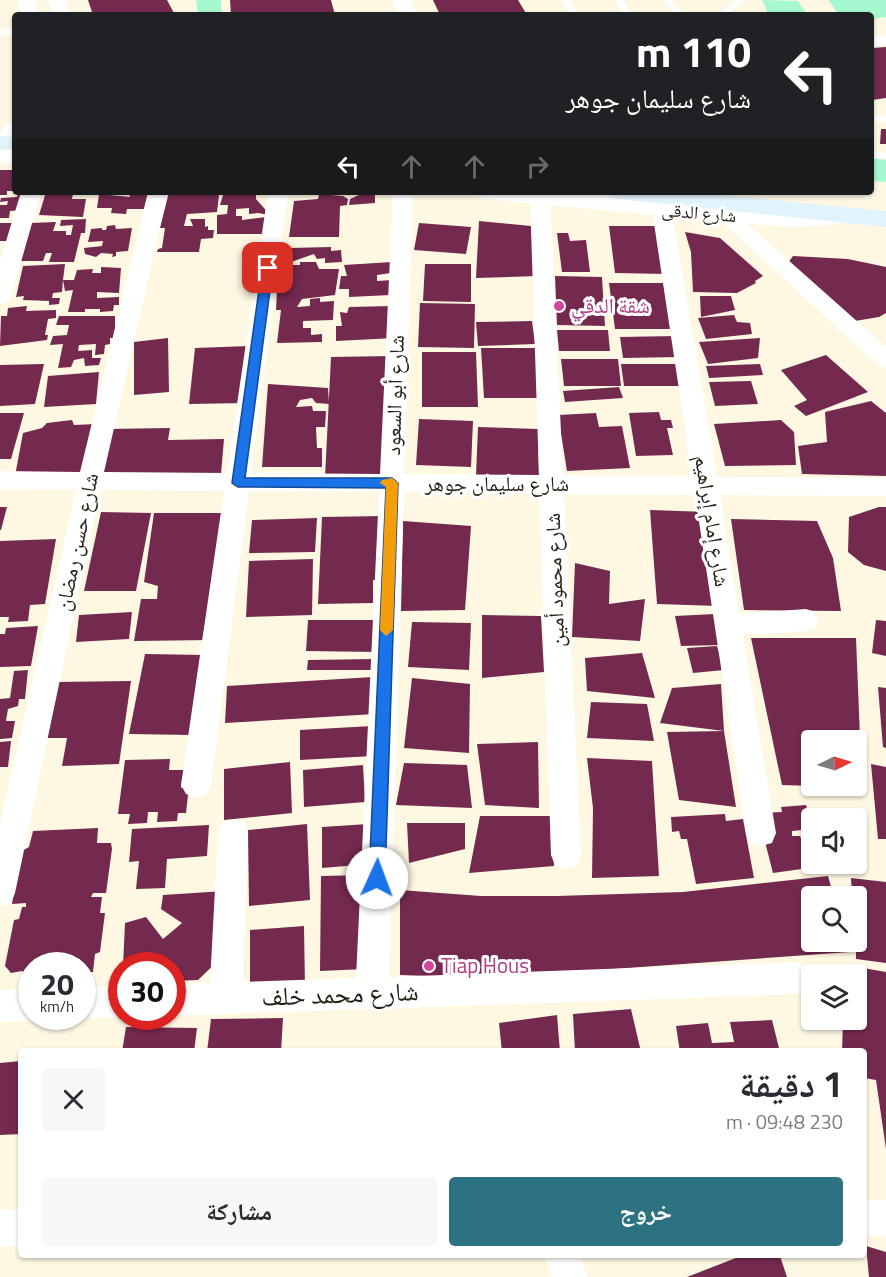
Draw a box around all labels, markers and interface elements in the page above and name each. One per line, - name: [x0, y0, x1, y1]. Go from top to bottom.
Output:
- text: 110 m: [636, 19, 751, 83]
- icon: left: [772, 36, 850, 114]
- text: شارع سليمان جوهر: [565, 77, 751, 118]
- icon: left: [332, 150, 365, 183]
- icon: ahead: [395, 150, 428, 183]
- icon: ahead: [458, 150, 491, 183]
- icon: right: [521, 150, 554, 183]
- street label: شارع الدقى: [661, 196, 737, 229]
- pin: [242, 242, 293, 293]
- icon: arrive: [251, 251, 284, 284]
- place label: شقة الدقي: [571, 289, 650, 322]
- marker: شقة الدقي: [552, 299, 566, 313]
- street label: شارع أبو السعود: [376, 334, 412, 456]
- street label: شارع إمام إبراهيم: [687, 453, 739, 589]
- street label: شارع سليمان جوهر: [424, 467, 569, 499]
- street label: شارع حسن رمضان: [46, 470, 106, 614]
- street label: شارع محمود أمين: [536, 512, 572, 648]
- north arrow: [801, 730, 867, 796]
- map controls: [801, 730, 867, 1030]
- button: sound: [801, 808, 867, 874]
- position arrow: [345, 846, 409, 910]
- button: search: [801, 886, 867, 952]
- place label: Tiap Hous: [441, 949, 529, 981]
- speed limit sign: 30: [108, 952, 186, 1030]
- marker: Tiap Hous: [422, 959, 436, 973]
- text: 20: [40, 961, 74, 1007]
- button: layers: [801, 964, 867, 1030]
- street label: شارع محمد خلف: [261, 971, 419, 1016]
- text: km/h: [40, 995, 74, 1018]
- text: 1 دقيقة: [739, 1056, 843, 1111]
- button: close: [42, 1068, 105, 1131]
- text: 230 m · 09:48: [726, 1106, 843, 1137]
- button: مشاركة: [42, 1177, 437, 1246]
- button: خروج: [449, 1177, 843, 1246]

